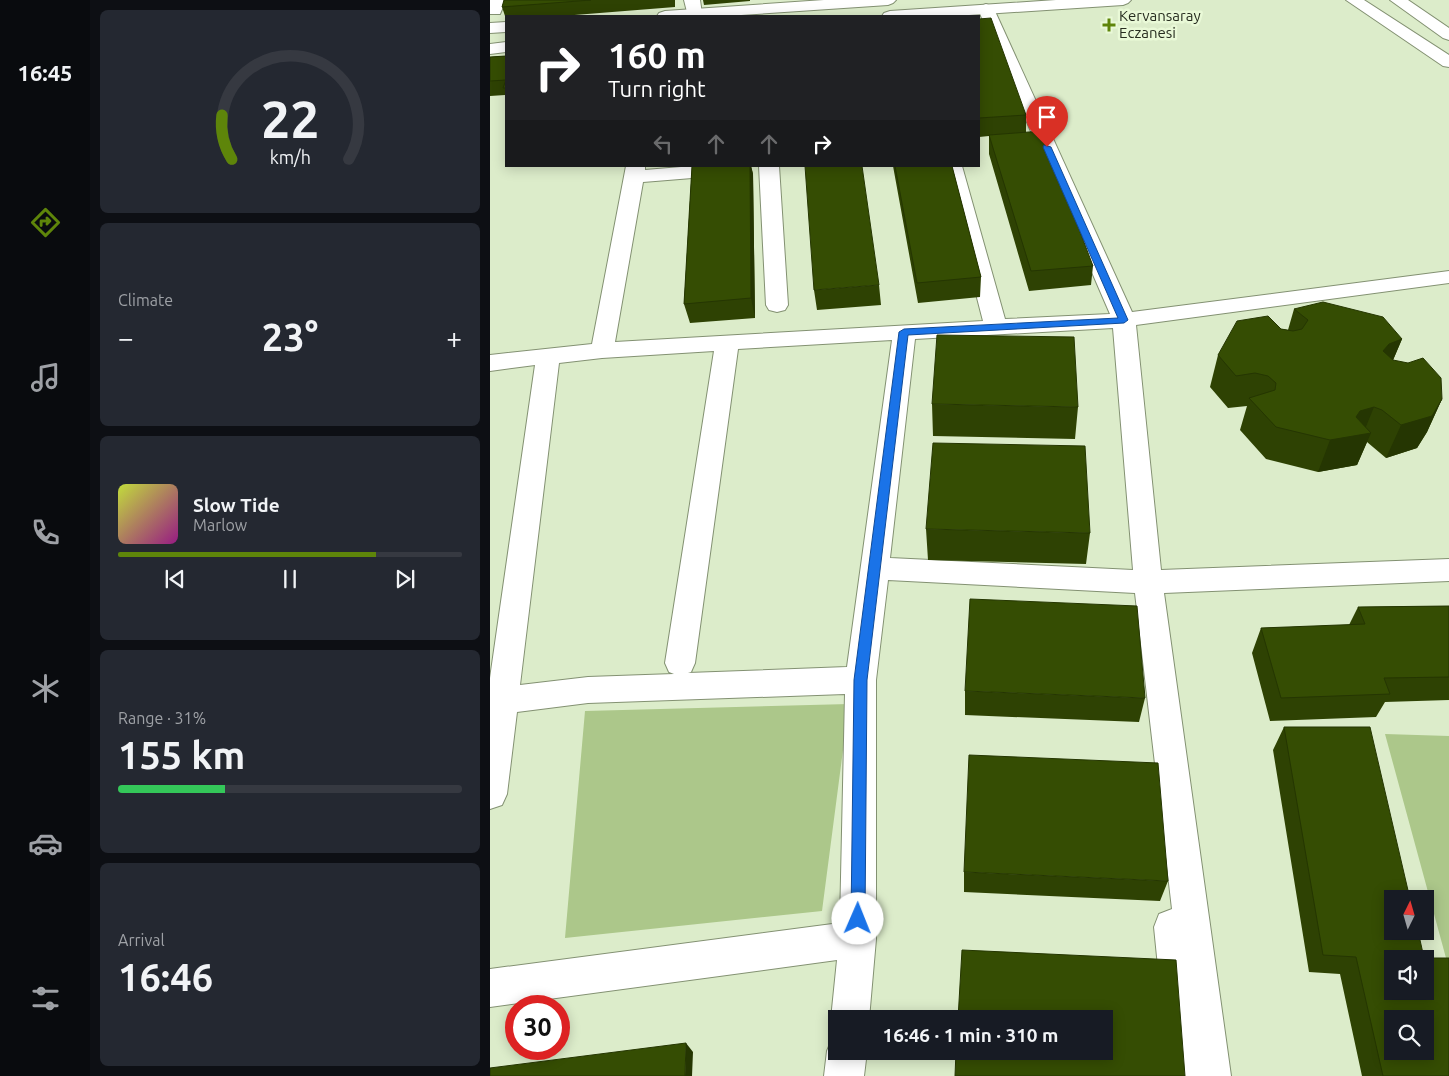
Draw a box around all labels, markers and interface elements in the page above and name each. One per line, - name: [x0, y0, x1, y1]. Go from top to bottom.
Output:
- place label: Kervansaray Eczanesi: [1119, 7, 1201, 41]
- marker: Kervansaray Eczanesi: [1103, 19, 1115, 31]
- icon: right: [525, 35, 590, 100]
- text: 160 m: [608, 35, 706, 75]
- text: 16:45: [17, 60, 73, 85]
- text: Turn right: [608, 76, 706, 101]
- text: 22: [261, 90, 319, 148]
- pin: [1026, 96, 1068, 147]
- icon: arrive: [1033, 103, 1061, 131]
- icon: left: [649, 130, 677, 158]
- icon: ahead: [702, 130, 730, 158]
- icon: ahead: [755, 130, 783, 158]
- icon: right: [808, 130, 836, 158]
- text: km/h: [269, 147, 311, 167]
- icon: directions: [28, 205, 63, 240]
- text: Climate: [118, 291, 173, 309]
- text: 23°: [262, 316, 318, 358]
- text: −: [118, 322, 134, 353]
- text: +: [446, 322, 462, 353]
- icon: music: [28, 360, 63, 395]
- text: Slow Tide: [193, 494, 280, 516]
- icon: phone: [28, 515, 63, 550]
- text: Marlow: [193, 516, 247, 534]
- icon: previous: [161, 565, 189, 593]
- icon: pause: [276, 565, 304, 593]
- icon: next: [391, 565, 419, 593]
- icon: climate: [28, 671, 63, 706]
- text: Range · 31%: [118, 709, 206, 727]
- text: 155 km: [118, 734, 245, 776]
- icon: car: [28, 826, 63, 861]
- north arrow: [1384, 890, 1434, 940]
- map controls: [1384, 890, 1434, 1060]
- position arrow: [831, 892, 883, 944]
- text: Arrival: [118, 931, 165, 949]
- button: sound: [1384, 950, 1434, 1000]
- text: 16:46: [118, 956, 213, 998]
- icon: filters: [28, 981, 63, 1016]
- speed limit sign: 30: [505, 995, 570, 1060]
- button: search: [1384, 1010, 1434, 1060]
- text: 16:46 · 1 min · 310 m: [883, 1024, 1058, 1046]

